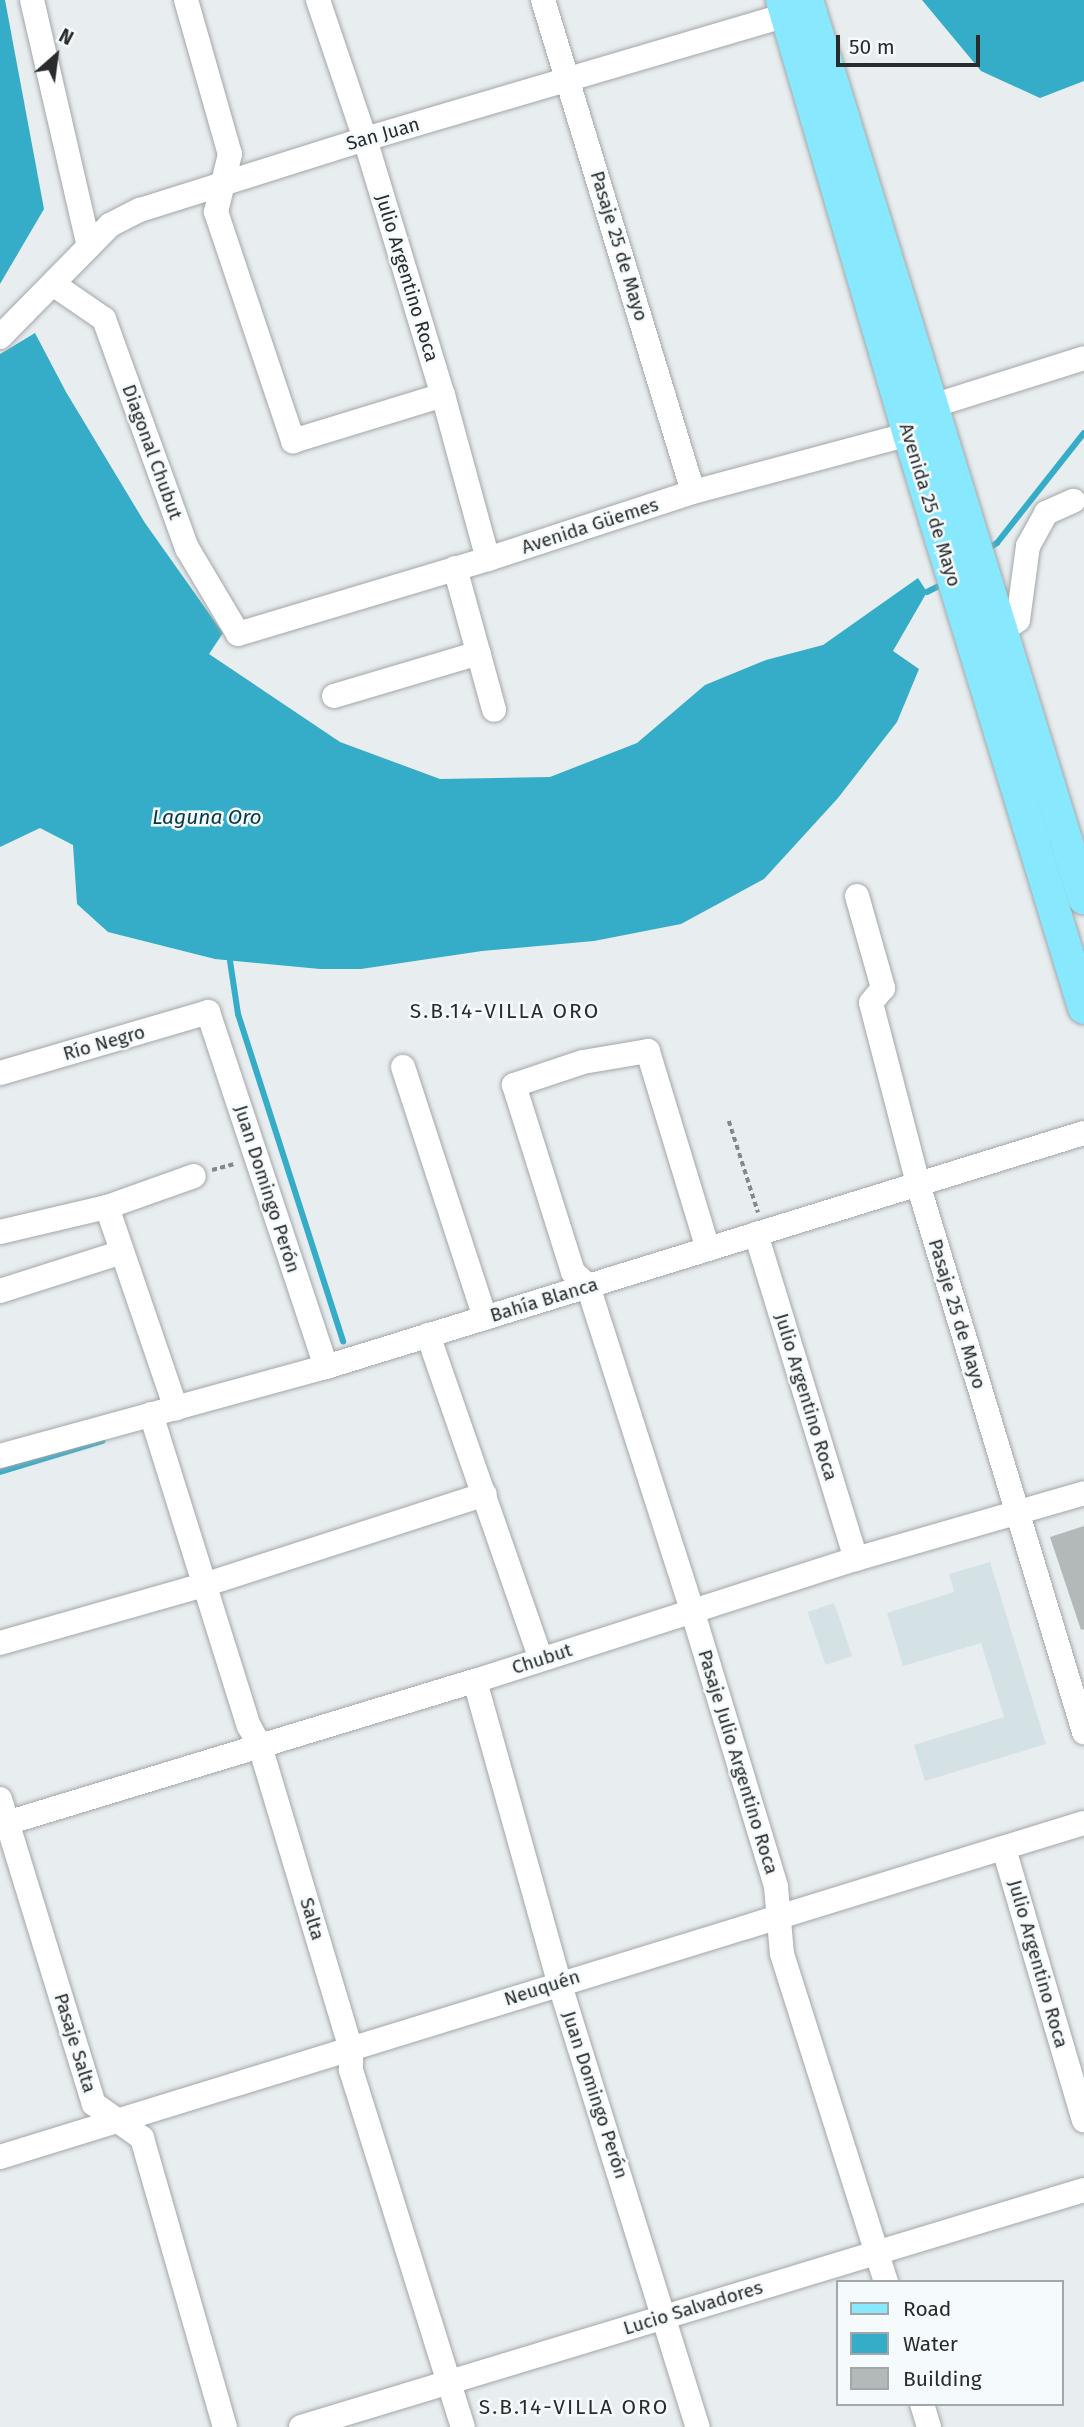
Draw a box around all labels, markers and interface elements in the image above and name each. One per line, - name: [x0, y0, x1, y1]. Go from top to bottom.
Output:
- north arrow: [21, 21, 91, 91]
- scale bar: [839, 21, 982, 65]
- text: N: [55, 24, 77, 50]
- text: 50 m: [849, 34, 895, 60]
- street label: San Juan: [344, 113, 422, 155]
- street label: Pasaje 25 de Mayo: [585, 168, 653, 324]
- street label: Julio Argentino Roca: [371, 192, 443, 364]
- street label: Diagonal Chubut: [117, 381, 187, 523]
- street label: Avenida 25 de Mayo: [894, 421, 966, 589]
- street label: Avenida Güemes: [519, 493, 661, 559]
- water label: Laguna Oro: [152, 804, 262, 830]
- district label: S.B.14-VILLA ORO: [412, 998, 598, 1024]
- street label: Río Negro: [60, 1020, 148, 1066]
- street label: Juan Domingo Perón: [229, 1102, 305, 1276]
- street label: Pasaje 25 de Mayo: [923, 1236, 991, 1392]
- street label: Bahía Blanca: [487, 1273, 601, 1327]
- street label: Julio Argentino Roca: [770, 1311, 842, 1483]
- street label: Chubut: [509, 1639, 575, 1679]
- street label: Pasaje Julio Argentino Roca: [693, 1647, 783, 1877]
- street label: Julio Argentino Roca: [1003, 1877, 1073, 2051]
- street label: Salta: [295, 1895, 329, 1943]
- street label: Neuquén: [501, 1965, 583, 2011]
- street label: Pasaje Salta: [49, 1991, 101, 2095]
- street label: Juan Domingo Perón: [557, 2008, 633, 2182]
- street label: Lucio Salvadores: [621, 2276, 765, 2340]
- legend: [836, 2280, 1063, 2406]
- text: Road: [903, 2296, 951, 2322]
- text: Water: [903, 2331, 958, 2357]
- text: Building: [903, 2366, 982, 2392]
- district label: S.B.14-VILLA ORO: [481, 2394, 667, 2420]

